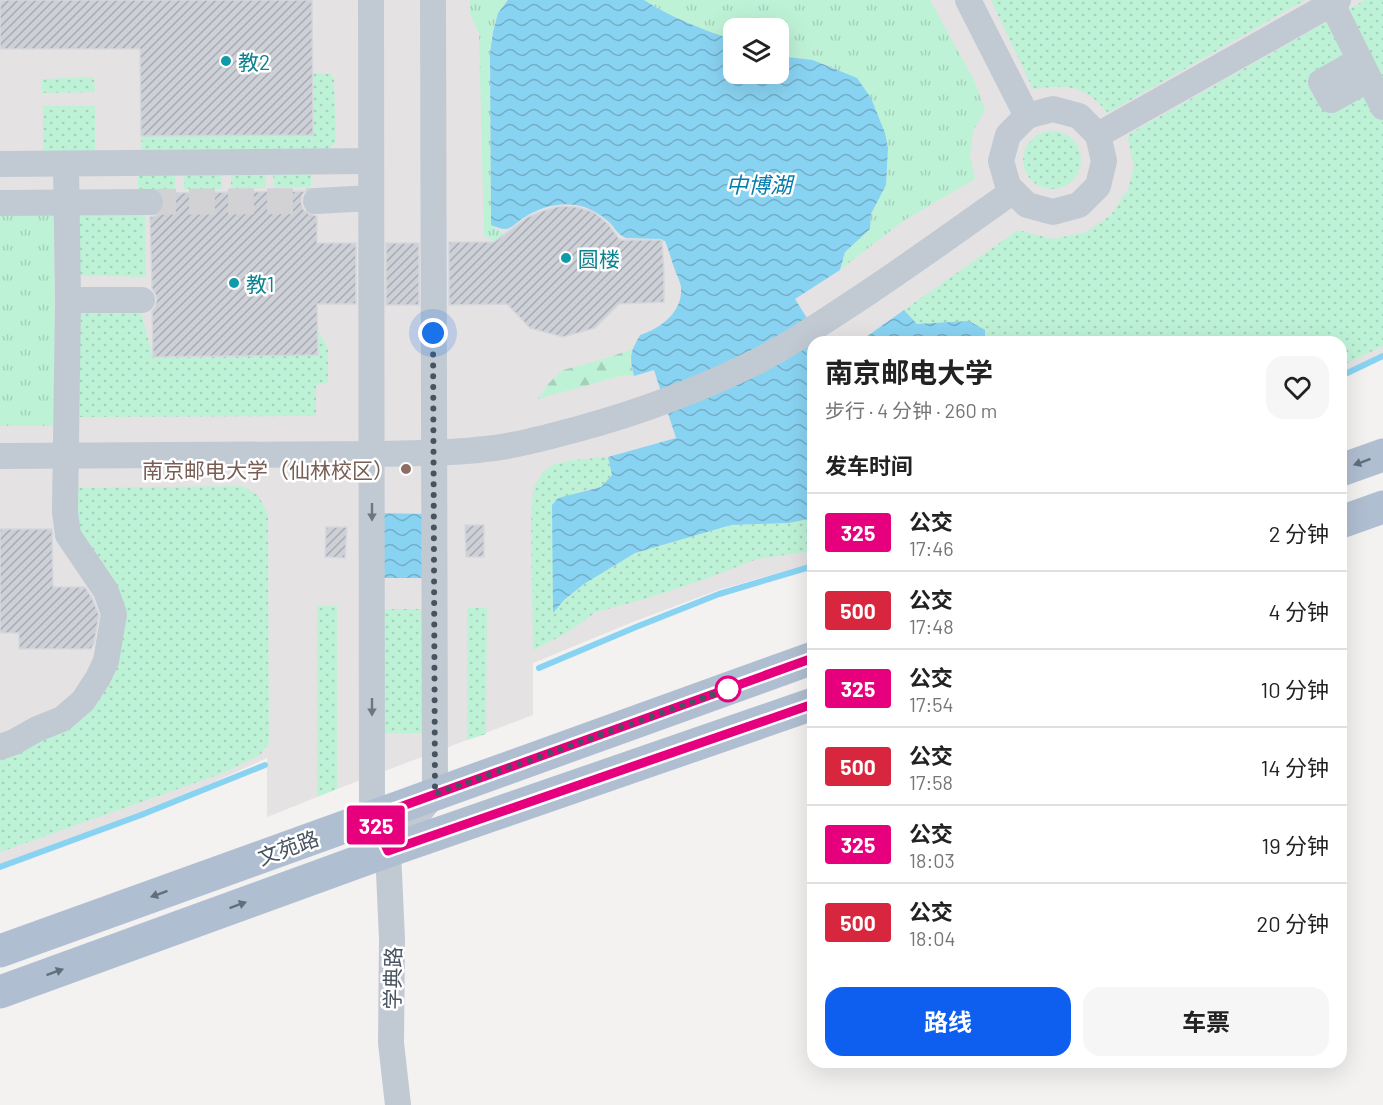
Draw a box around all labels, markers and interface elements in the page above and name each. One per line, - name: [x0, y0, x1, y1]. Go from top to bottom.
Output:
- map controls: [723, 18, 789, 84]
- button: layers: [723, 18, 789, 84]
- place label: 教2: [238, 49, 270, 74]
- marker: 教2: [219, 54, 233, 68]
- water label: 中博湖: [726, 171, 795, 197]
- place label: 圆楼: [578, 246, 620, 271]
- marker: 圆楼: [559, 251, 573, 265]
- place label: 教1: [246, 271, 274, 296]
- marker: 教1: [227, 276, 241, 290]
- your location: [418, 318, 448, 348]
- text: 南京邮电大学: [825, 355, 993, 389]
- button: heart: [1266, 356, 1329, 419]
- text: 步行 · 4 分钟 · 260 m: [825, 398, 997, 422]
- text: 发车时间: [825, 452, 913, 478]
- place label: 南京邮电大学（仙林校区）: [142, 457, 394, 482]
- one-way arrow: [1353, 458, 1371, 468]
- marker: 南京邮电大学（仙林校区）: [399, 462, 413, 476]
- one-way arrow: [367, 503, 377, 522]
- text: 公交: [909, 508, 953, 534]
- text: 325: [841, 520, 875, 545]
- text: 2 分钟: [1269, 520, 1329, 546]
- text: 17:46: [909, 536, 954, 560]
- text: 公交: [909, 586, 953, 612]
- text: 500: [840, 598, 876, 623]
- text: 4 分钟: [1268, 598, 1329, 624]
- text: 17:48: [909, 614, 954, 638]
- text: 公交: [909, 664, 953, 690]
- unlabelled marker: [715, 676, 741, 702]
- text: 325: [841, 676, 875, 701]
- text: 10 分钟: [1260, 676, 1329, 702]
- text: 17:54: [909, 692, 954, 716]
- one-way arrow: [367, 698, 377, 717]
- text: 公交: [909, 742, 953, 768]
- text: 500: [840, 754, 876, 779]
- text: 14 分钟: [1261, 754, 1329, 780]
- text: 17:58: [909, 770, 953, 794]
- line badge: 325: [342, 806, 410, 844]
- text: 325: [359, 813, 393, 838]
- text: 公交: [909, 820, 953, 846]
- street label: 文苑路: [254, 824, 322, 870]
- text: 325: [841, 832, 875, 857]
- text: 19 分钟: [1261, 832, 1329, 858]
- text: 18:03: [909, 848, 955, 872]
- one-way arrow: [150, 889, 168, 899]
- text: 公交: [909, 898, 953, 924]
- one-way arrow: [229, 900, 247, 910]
- text: 500: [840, 910, 876, 935]
- text: 20 分钟: [1256, 910, 1329, 936]
- text: 18:04: [909, 926, 956, 950]
- street label: 学典路: [379, 946, 405, 1010]
- one-way arrow: [46, 966, 64, 976]
- button: 路线: [825, 987, 1071, 1056]
- button: 车票: [1083, 987, 1329, 1056]

